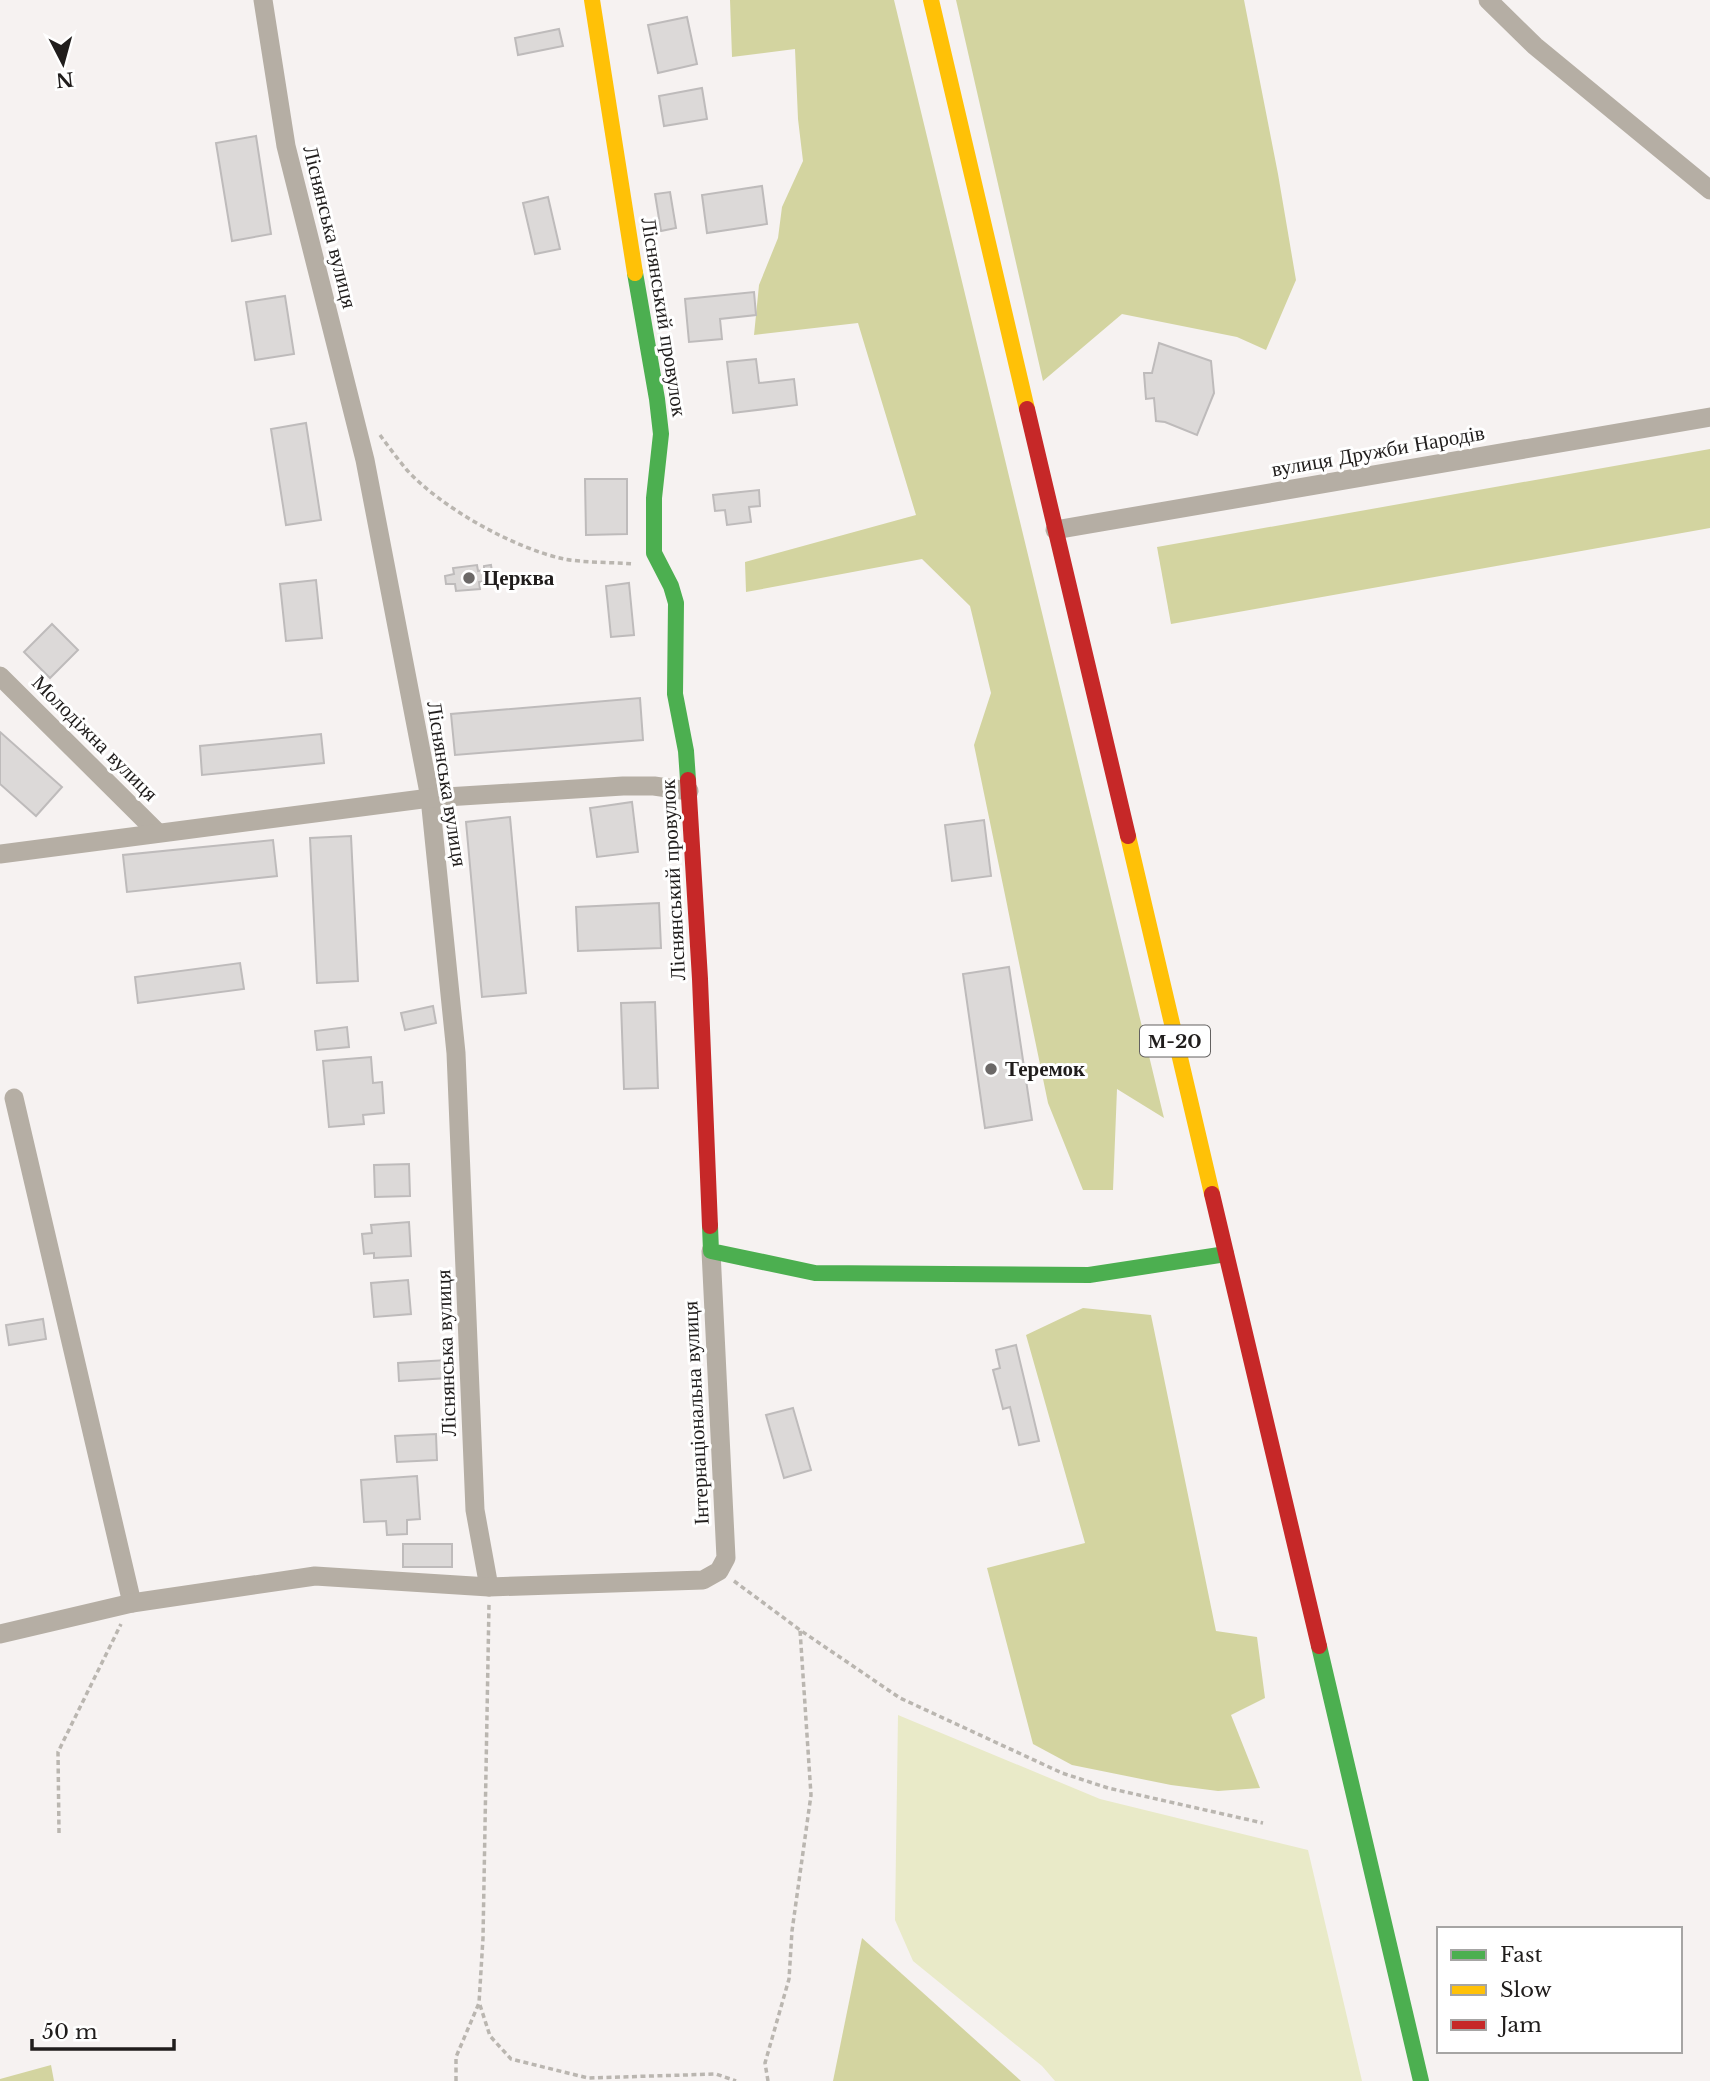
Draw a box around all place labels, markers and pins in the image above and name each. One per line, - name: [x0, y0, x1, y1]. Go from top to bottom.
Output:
- place label: Церква: [483, 565, 555, 591]
- marker: Церква: [461, 570, 477, 586]
- place label: Теремок: [1005, 1056, 1086, 1082]
- marker: Теремок: [983, 1061, 999, 1077]

